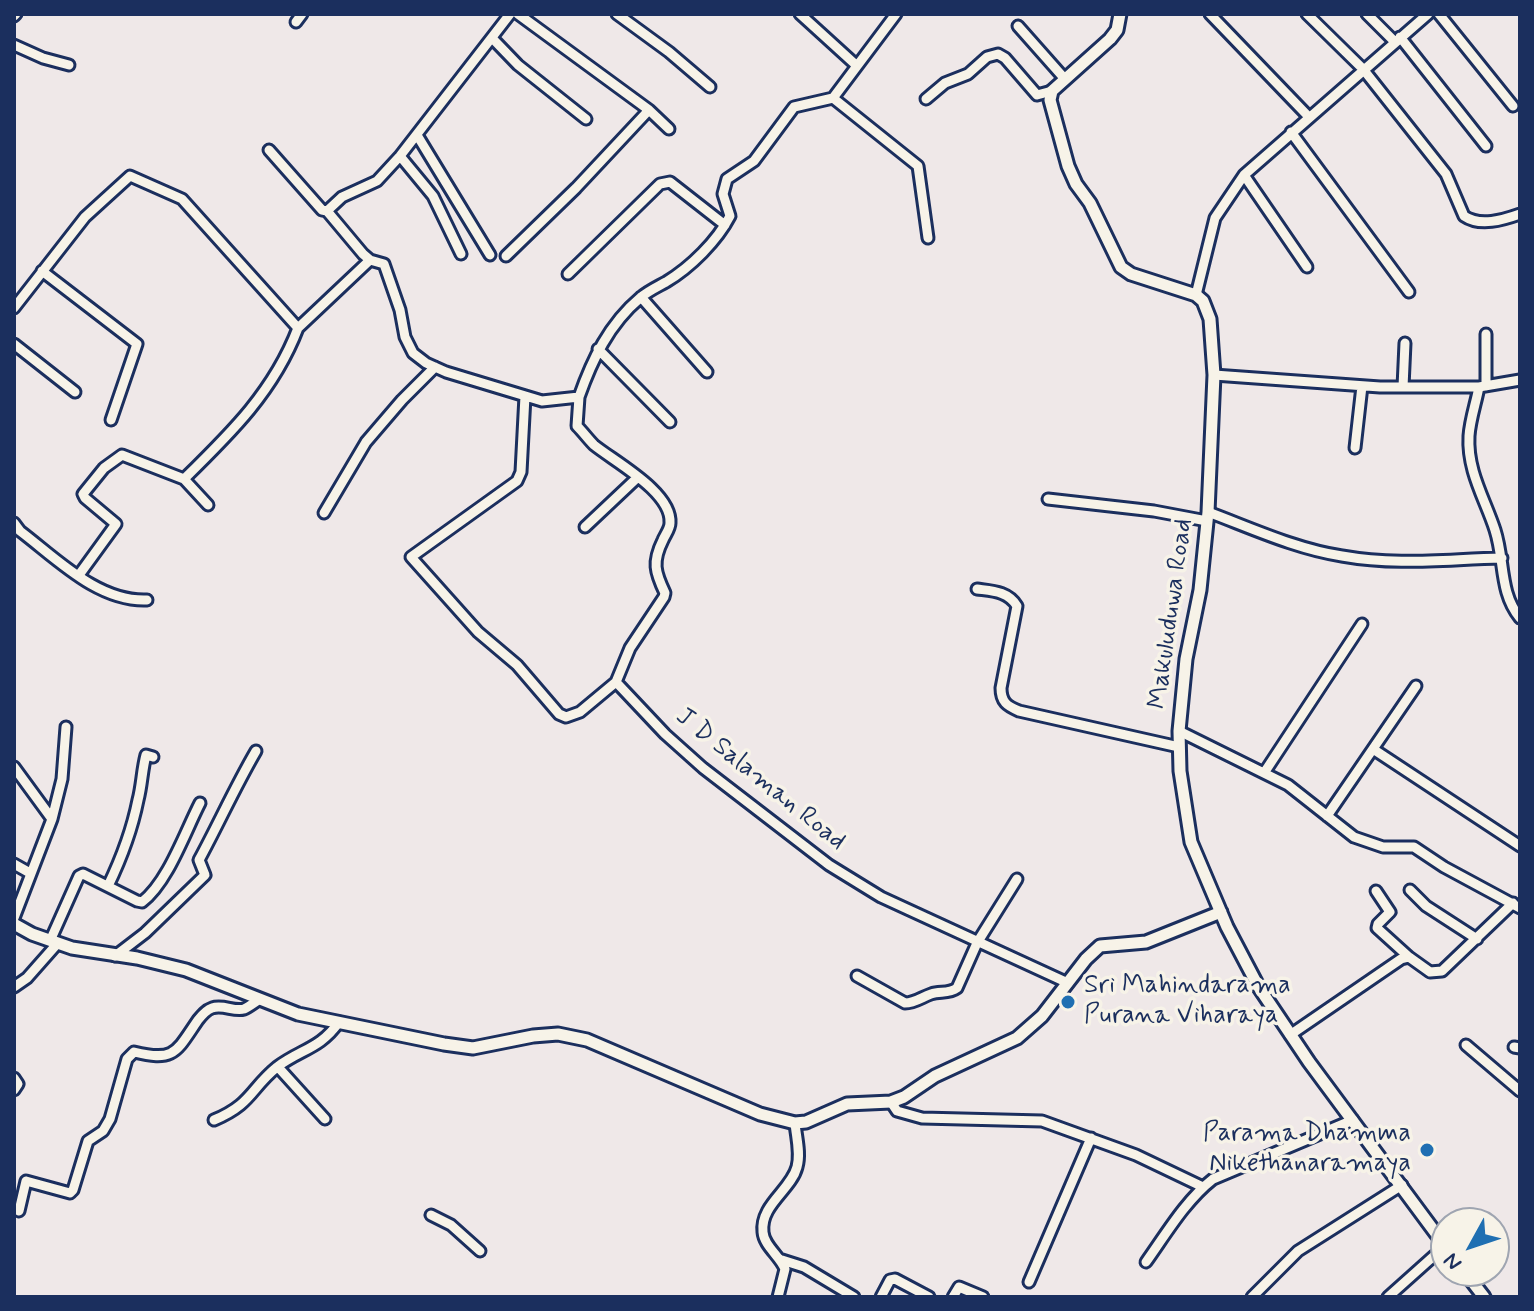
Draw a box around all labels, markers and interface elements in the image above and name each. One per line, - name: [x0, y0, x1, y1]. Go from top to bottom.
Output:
- street label: Makuluduwa Road: [1143, 517, 1201, 711]
- street label: J D Salaman Road: [669, 702, 851, 858]
- place label: Sri Mahindarama Purana Viharaya: [1084, 971, 1291, 1032]
- marker: Sri Mahindarama Purana Viharaya: [1059, 993, 1077, 1011]
- place label: Parama Dhamma Nikethanaramaya: [1203, 1119, 1411, 1180]
- marker: Parama Dhamma Nikethanaramaya: [1418, 1141, 1436, 1159]
- north arrow: [1430, 1207, 1510, 1287]
- text: N: [1438, 1247, 1469, 1276]

